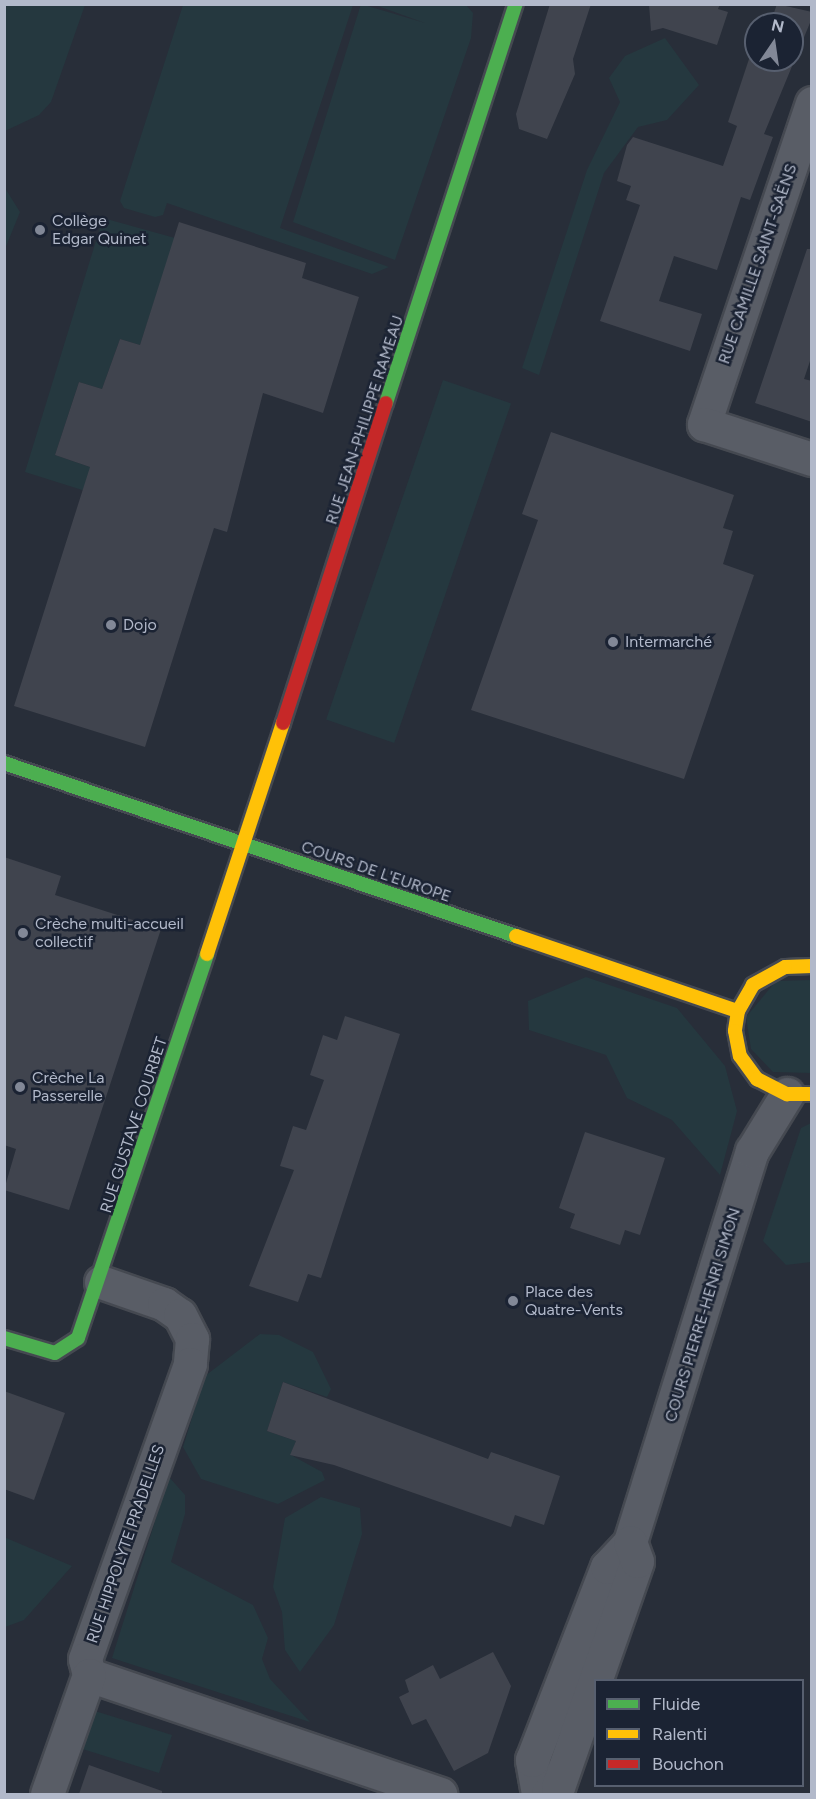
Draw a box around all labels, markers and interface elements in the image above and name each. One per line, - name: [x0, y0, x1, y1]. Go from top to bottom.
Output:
- north arrow: [744, 12, 804, 72]
- text: N: [770, 15, 786, 37]
- street label: RUE CAMILLE SAINT-SAËNS: [715, 161, 801, 367]
- place label: Collège Edgar Quinet: [52, 211, 147, 249]
- marker: Collège Edgar Quinet: [33, 223, 47, 237]
- street label: RUE JEAN-PHILIPPE RAMEAU: [322, 313, 408, 527]
- place label: Dojo: [123, 615, 157, 635]
- marker: Dojo: [104, 618, 118, 632]
- place label: Intermarché: [625, 632, 712, 652]
- marker: Intermarché: [606, 635, 620, 649]
- street label: COURS DE L'EUROPE: [299, 837, 453, 907]
- place label: Crèche multi-accueil collectif: [35, 914, 184, 952]
- marker: Crèche multi-accueil collectif: [16, 926, 30, 940]
- street label: RUE GUSTAVE COURBET: [96, 1035, 172, 1215]
- place label: Crèche La Passerelle: [32, 1068, 104, 1106]
- marker: Crèche La Passerelle: [13, 1080, 27, 1094]
- street label: COURS PIERRE-HENRI SIMON: [661, 1206, 745, 1424]
- place label: Place des Quatre-Vents: [525, 1282, 623, 1320]
- marker: Place des Quatre-Vents: [506, 1294, 520, 1308]
- street label: RUE HIPPOLYTE PRADELLES: [83, 1442, 169, 1646]
- legend: [594, 1679, 804, 1787]
- text: Fluide: [652, 1693, 700, 1715]
- text: Ralenti: [652, 1723, 707, 1745]
- text: Bouchon: [652, 1753, 724, 1775]

